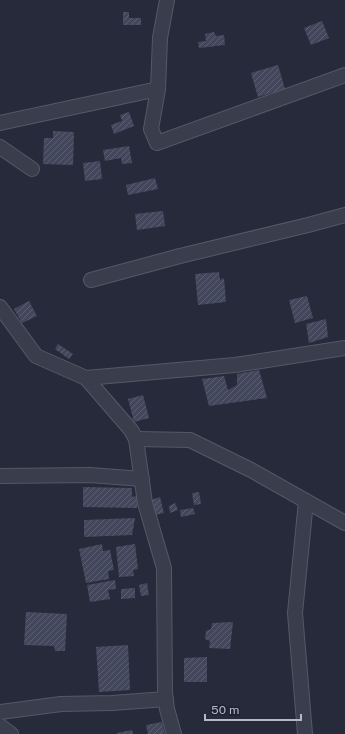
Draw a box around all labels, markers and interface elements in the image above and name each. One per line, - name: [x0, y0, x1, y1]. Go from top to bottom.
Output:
- scale bar: [205, 696, 301, 722]
- text: 50 m: [211, 703, 239, 717]

